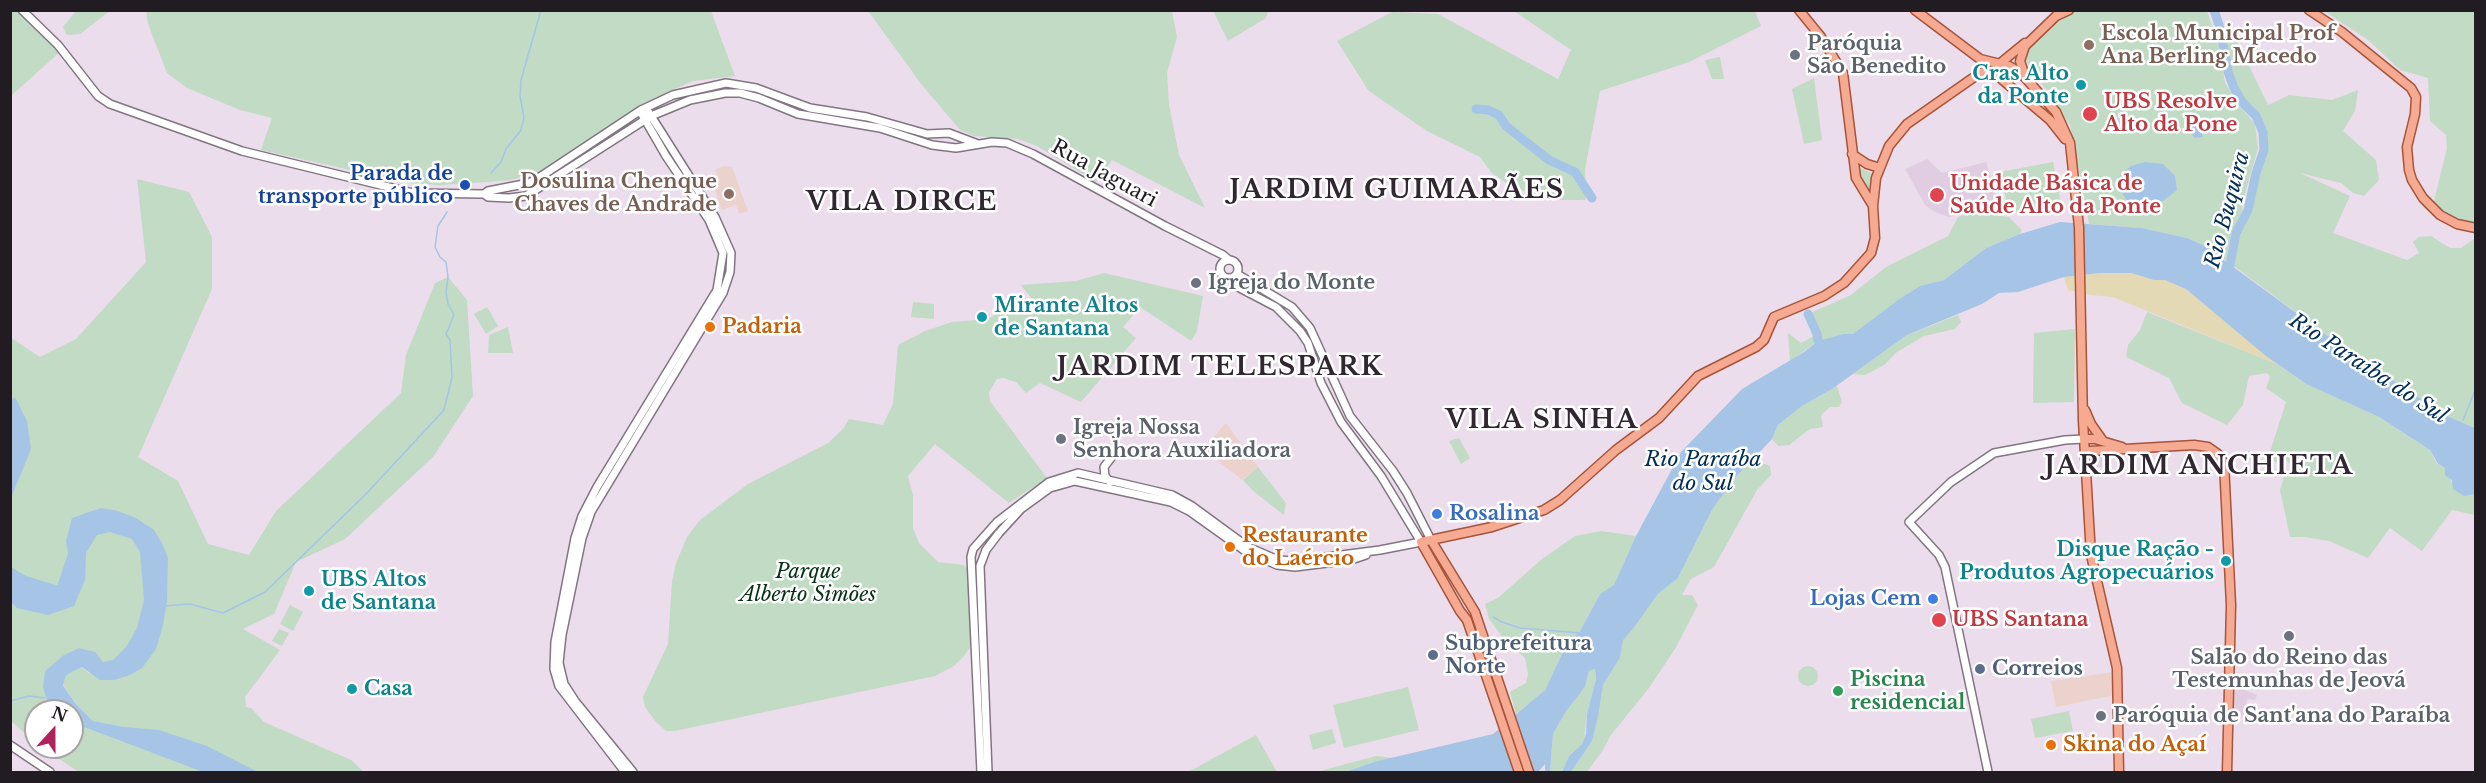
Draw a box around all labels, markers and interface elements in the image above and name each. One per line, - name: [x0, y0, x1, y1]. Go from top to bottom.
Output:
- place label: Escola Municipal Prof Ana Berling Macedo: [2101, 22, 2335, 69]
- place label: Paróquia São Benedito: [1807, 32, 1946, 79]
- marker: Escola Municipal Prof Ana Berling Macedo: [2082, 38, 2096, 52]
- marker: Paróquia São Benedito: [1788, 48, 1802, 62]
- place label: Cras Alto da Ponte: [1972, 62, 2069, 109]
- marker: Cras Alto da Ponte: [2074, 78, 2088, 92]
- place label: UBS Resolve Alto da Pone: [2104, 90, 2237, 137]
- marker: UBS Resolve Alto da Pone: [2081, 105, 2099, 123]
- street label: Rua Jaguari: [1047, 135, 1161, 213]
- water label: Rio Buquira: [2200, 149, 2256, 271]
- place label: Parada de transporte público: [258, 162, 453, 209]
- place label: Dosulina Chenque Chaves de Andrade: [514, 170, 717, 217]
- place label: Unidade Básica de Saúde Alto da Ponte: [1950, 172, 2161, 219]
- district label: JARDIM GUIMARÃES: [1230, 175, 1564, 207]
- marker: Parada de transporte público: [458, 178, 472, 192]
- marker: Unidade Básica de Saúde Alto da Ponte: [1928, 186, 1946, 204]
- marker: Dosulina Chenque Chaves de Andrade: [722, 187, 736, 201]
- district label: VILA DIRCE: [806, 187, 998, 219]
- place label: Igreja do Monte: [1208, 271, 1375, 295]
- marker: Igreja do Monte: [1189, 276, 1203, 290]
- place label: Mirante Altos de Santana: [994, 294, 1138, 341]
- water label: Rio Paraíba do Sul: [2284, 309, 2452, 429]
- marker: Mirante Altos de Santana: [975, 310, 989, 324]
- place label: Padaria: [722, 315, 802, 339]
- marker: Padaria: [703, 320, 717, 334]
- district label: JARDIM TELESPARK: [1057, 352, 1383, 384]
- district label: VILA SINHA: [1445, 405, 1639, 437]
- place label: Igreja Nossa Senhora Auxiliadora: [1073, 416, 1291, 463]
- marker: Igreja Nossa Senhora Auxiliadora: [1054, 432, 1068, 446]
- water label: Rio Paraíba do Sul: [1645, 447, 1761, 497]
- district label: JARDIM ANCHIETA: [2044, 451, 2354, 483]
- place label: Rosalina: [1449, 502, 1539, 526]
- marker: Rosalina: [1430, 507, 1444, 521]
- place label: Restaurante do Laércio: [1242, 524, 1368, 571]
- place label: Disque Ração - Produtos Agropecuários: [1959, 538, 2214, 585]
- marker: Restaurante do Laércio: [1223, 540, 1237, 554]
- marker: Disque Ração - Produtos Agropecuários: [2219, 554, 2233, 568]
- park label: Parque Alberto Simões: [740, 560, 876, 607]
- place label: UBS Altos de Santana: [321, 568, 436, 615]
- marker: UBS Altos de Santana: [302, 584, 316, 598]
- place label: Lojas Cem: [1810, 587, 1921, 611]
- marker: Lojas Cem: [1926, 592, 1940, 606]
- place label: UBS Santana: [1952, 608, 2089, 632]
- marker: UBS Santana: [1930, 611, 1948, 629]
- marker: Salão do Reino das Testemunhas de Jeová: [2282, 629, 2296, 643]
- place label: Subprefeitura Norte: [1445, 632, 1592, 679]
- place label: Salão do Reino das Testemunhas de Jeová: [2172, 646, 2406, 693]
- marker: Subprefeitura Norte: [1426, 648, 1440, 662]
- place label: Correios: [1992, 657, 2083, 681]
- marker: Correios: [1973, 662, 1987, 676]
- place label: Piscina residencial: [1850, 668, 1965, 715]
- place label: Casa: [364, 677, 413, 701]
- marker: Casa: [345, 682, 359, 696]
- marker: Piscina residencial: [1831, 684, 1845, 698]
- north arrow: [24, 699, 84, 759]
- text: N: [49, 702, 70, 726]
- place label: Paróquia de Sant'ana do Paraíba: [2113, 704, 2450, 728]
- marker: Paróquia de Sant'ana do Paraíba: [2094, 709, 2108, 723]
- place label: Skina do Açaí: [2063, 733, 2206, 757]
- marker: Skina do Açaí: [2044, 738, 2058, 752]

